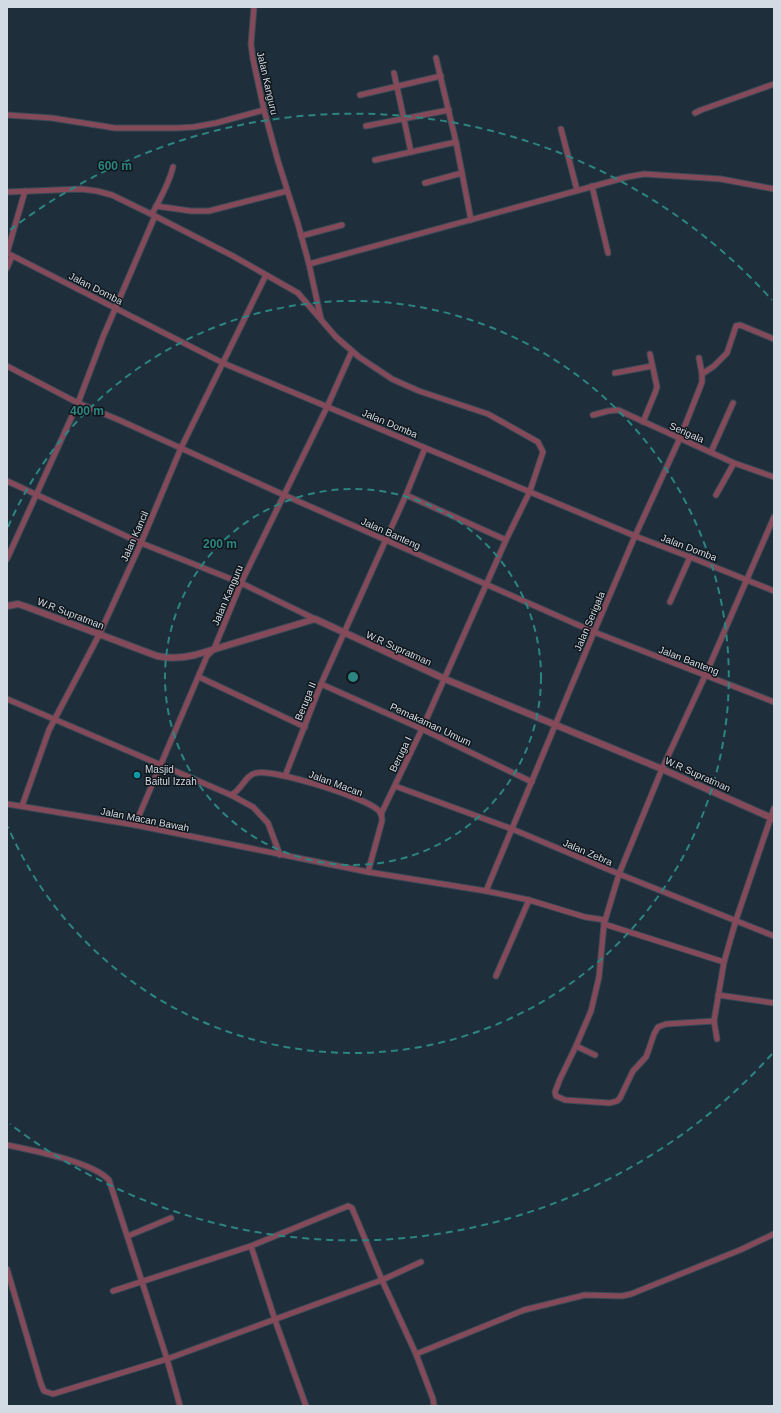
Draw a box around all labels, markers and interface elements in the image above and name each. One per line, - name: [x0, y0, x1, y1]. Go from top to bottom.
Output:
- street label: Jalan Kanguru: [255, 50, 280, 116]
- text: 600 m: [98, 159, 132, 173]
- street label: Jalan Domba: [67, 270, 125, 307]
- text: 400 m: [70, 404, 104, 418]
- street label: Jalan Domba: [361, 407, 419, 440]
- street label: Serigala: [668, 420, 706, 445]
- street label: Jalan Kancil: [118, 509, 150, 563]
- street label: Jalan Banteng: [359, 515, 422, 551]
- street label: Jalan Domba: [659, 532, 719, 563]
- text: 200 m: [203, 537, 237, 551]
- street label: Jalan Kanguru: [210, 563, 245, 627]
- street label: Jalan Serigala: [572, 589, 607, 653]
- street label: W.R Supratman: [36, 596, 106, 631]
- street label: W.R Supratman: [364, 629, 433, 668]
- street label: Jalan Banteng: [657, 644, 721, 677]
- centre of rings: [346, 670, 360, 684]
- street label: Beruga II: [293, 680, 318, 722]
- street label: Pemakaman Umum: [388, 701, 473, 748]
- street label: Beruga I: [387, 735, 414, 774]
- street label: W.R Supratman: [663, 755, 732, 794]
- place label: Masjid Baitul Izzah: [145, 764, 197, 787]
- street label: Jalan Macan: [307, 769, 364, 798]
- marker: Masjid Baitul Izzah: [132, 770, 142, 780]
- street label: Jalan Macan Bawah: [100, 805, 190, 833]
- street label: Jalan Zebra: [561, 837, 615, 868]

